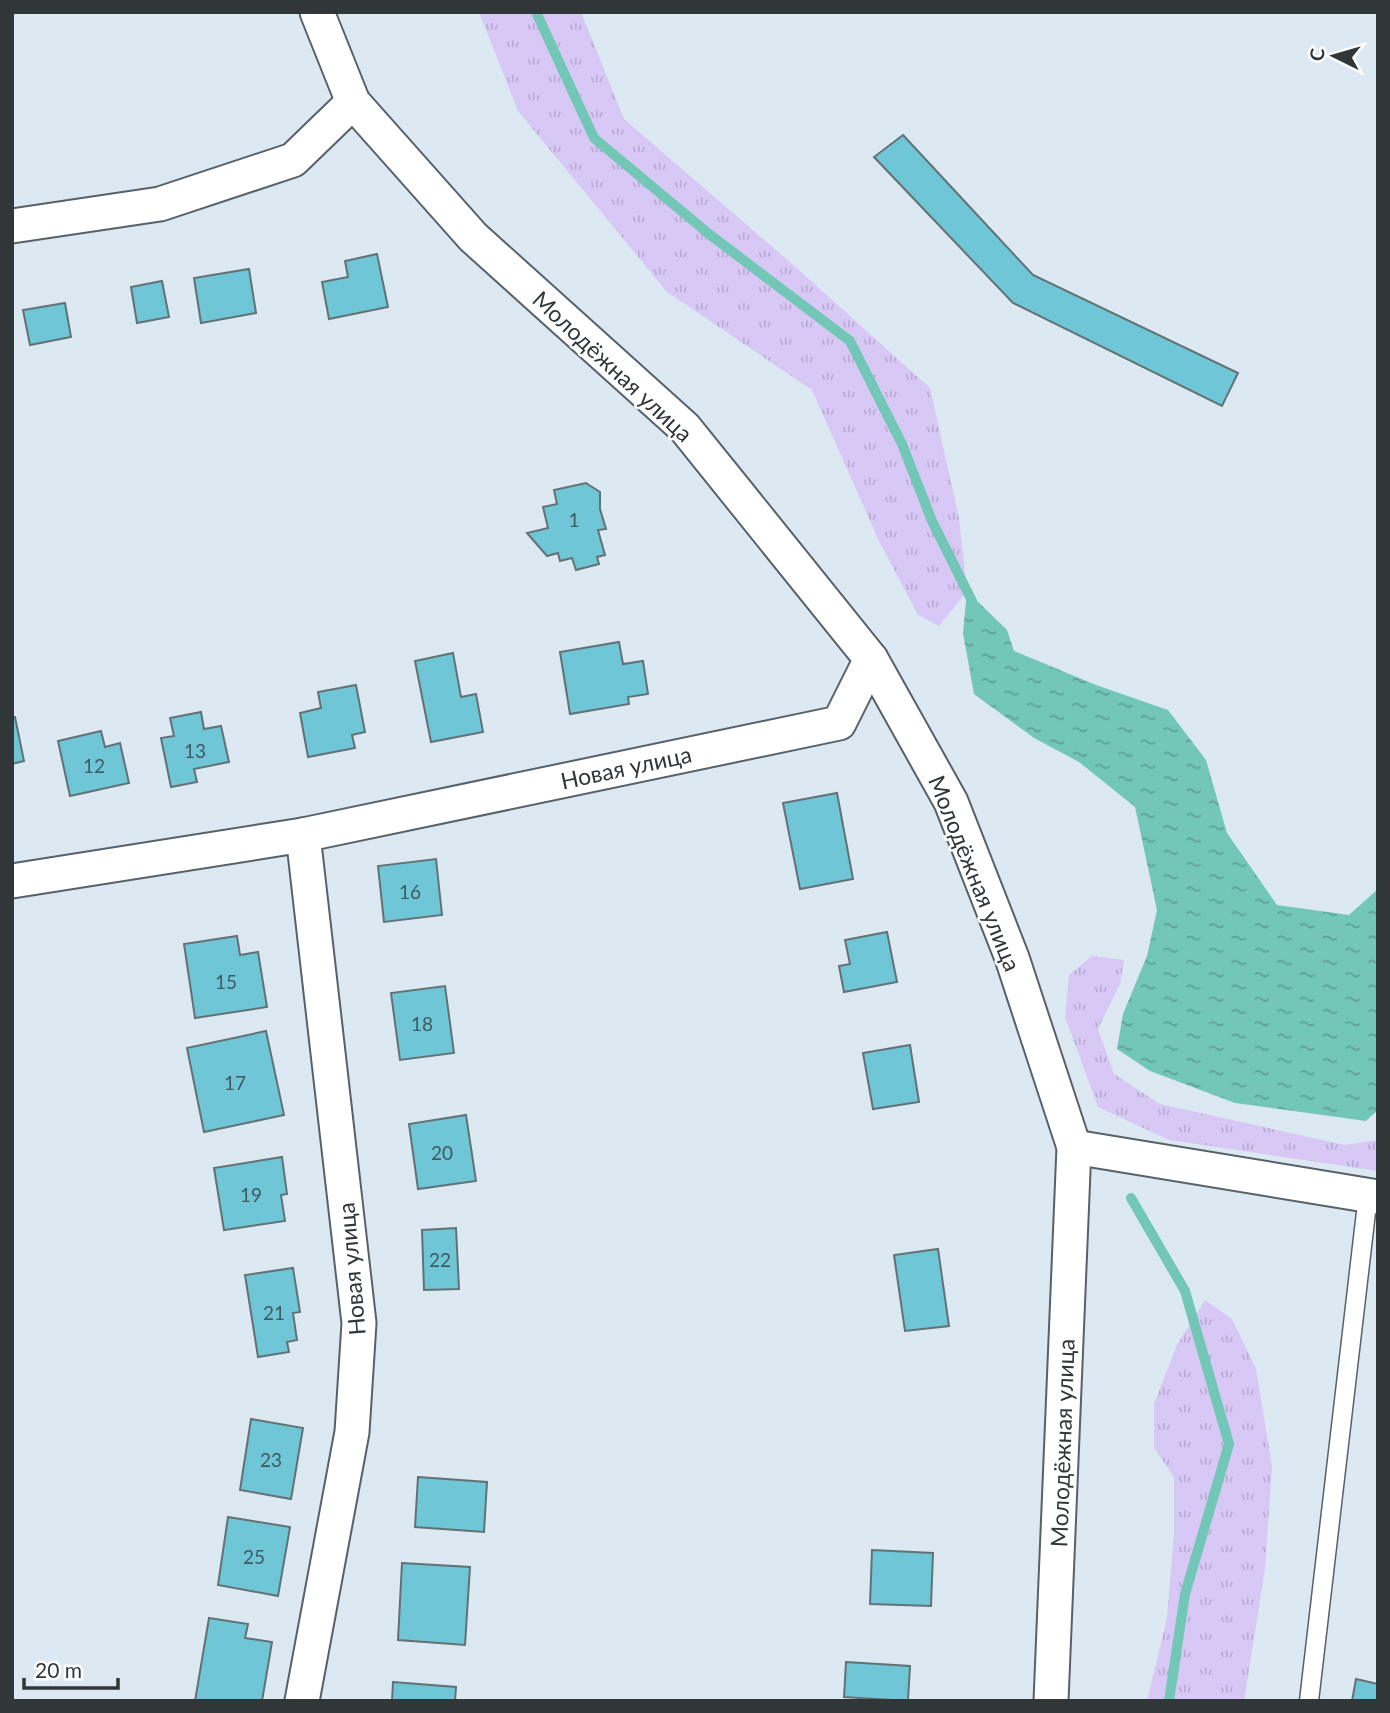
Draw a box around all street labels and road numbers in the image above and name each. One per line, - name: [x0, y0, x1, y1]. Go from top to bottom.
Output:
- street label: Молодёжная улица: [527, 285, 699, 447]
- street label: Новая улица: [558, 739, 694, 795]
- street label: Молодёжная улица: [923, 771, 1027, 975]
- street label: Новая улица: [331, 1201, 371, 1337]
- street label: Молодёжная улица: [1044, 1338, 1080, 1548]

